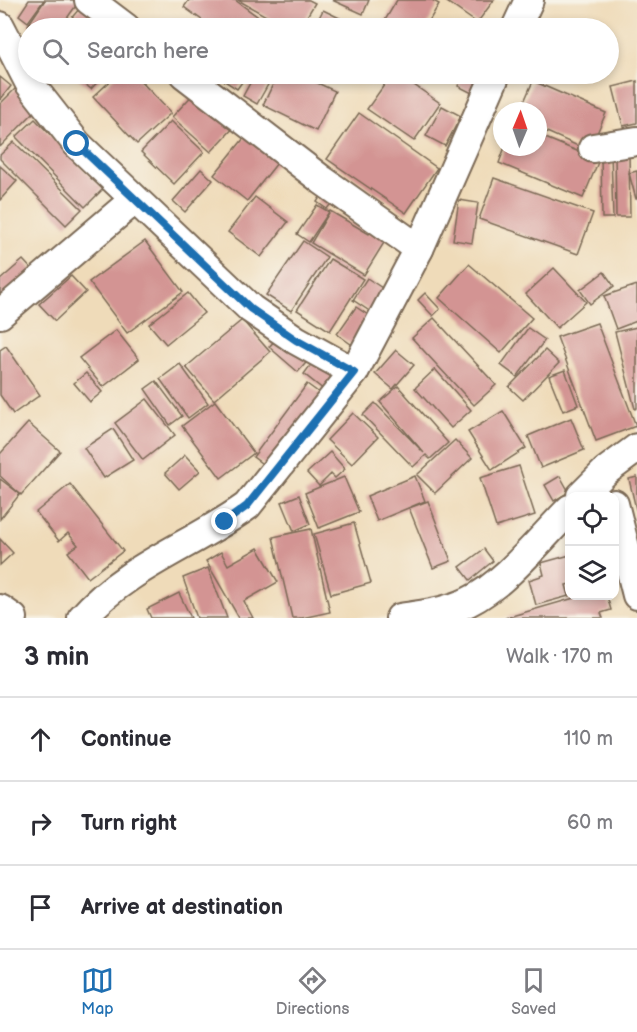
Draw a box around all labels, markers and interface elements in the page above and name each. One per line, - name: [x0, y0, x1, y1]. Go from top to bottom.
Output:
- search box: [18, 18, 619, 84]
- icon: search: [39, 35, 72, 68]
- text: Search here: [87, 38, 209, 65]
- north arrow: [493, 102, 547, 156]
- route start: [63, 130, 89, 156]
- map controls: [565, 492, 619, 600]
- button: locate: [565, 492, 619, 546]
- route end: [211, 508, 237, 534]
- button: layers: [565, 546, 619, 600]
- text: 3 min: [24, 642, 89, 673]
- text: Walk · 170 m: [506, 645, 613, 669]
- icon: ahead: [24, 723, 57, 756]
- text: Continue: [81, 726, 171, 753]
- text: 110 m: [564, 727, 613, 751]
- icon: right: [24, 807, 57, 840]
- text: Turn right: [81, 810, 177, 837]
- text: 60 m: [567, 811, 613, 835]
- icon: arrive: [24, 891, 57, 924]
- text: Arrive at destination: [81, 894, 283, 921]
- tab: Map: [81, 964, 114, 1019]
- tab: Directions: [276, 964, 349, 1019]
- tab: Saved: [511, 964, 556, 1019]

